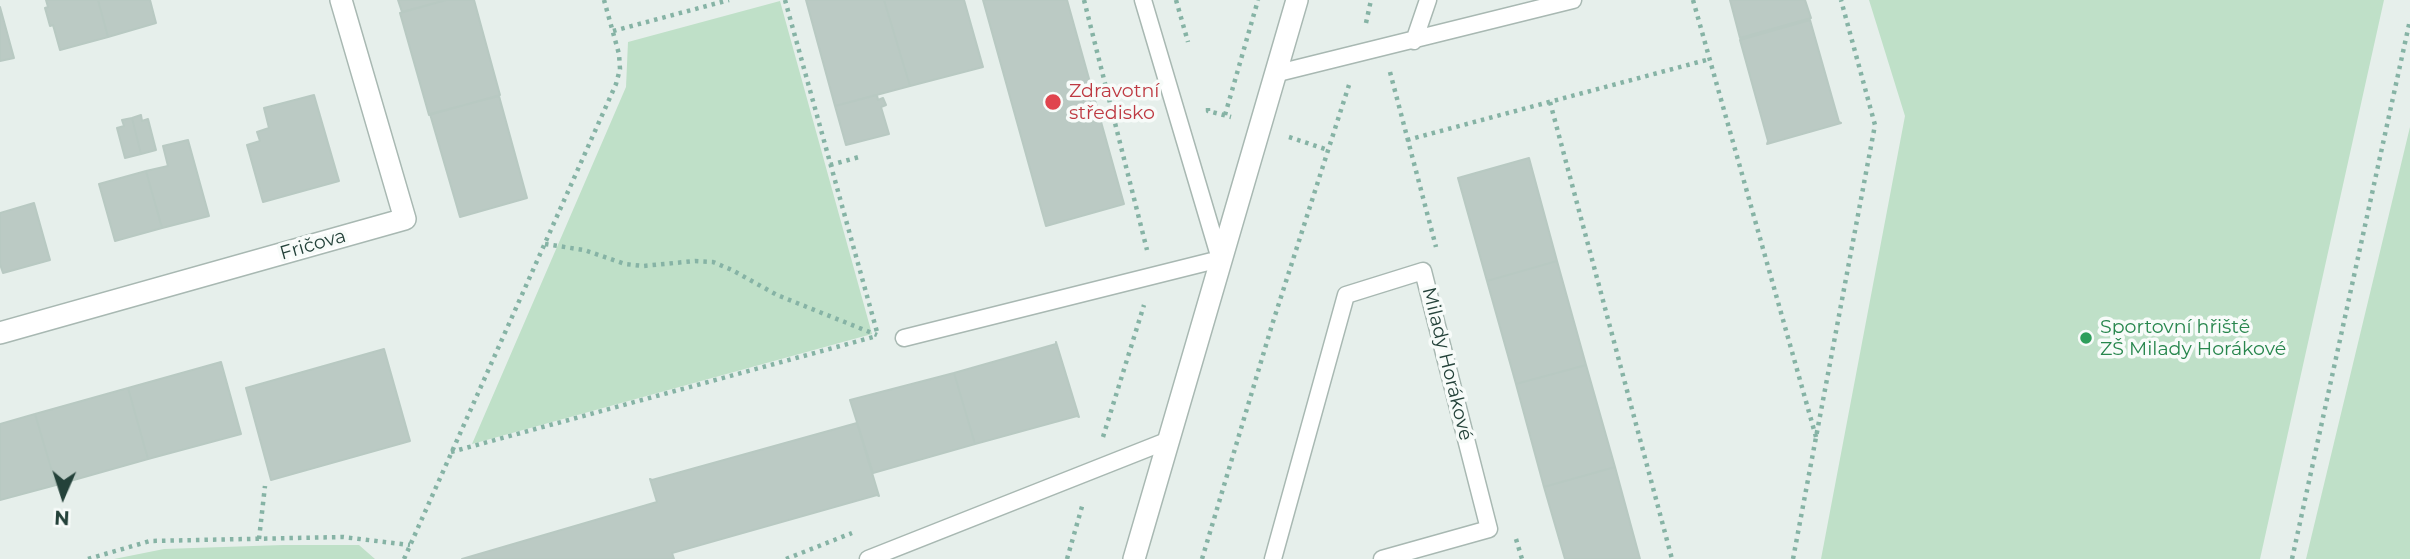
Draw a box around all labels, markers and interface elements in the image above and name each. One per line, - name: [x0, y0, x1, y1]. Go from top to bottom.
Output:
- place label: Zdravotní středisko: [1069, 80, 1159, 124]
- marker: Zdravotní středisko: [1043, 92, 1063, 112]
- street label: Fričova: [277, 225, 349, 265]
- street label: Milady Horákové: [1417, 285, 1477, 443]
- place label: Sportovní hřiště ZŠ Milady Horákové: [2100, 316, 2286, 360]
- marker: Sportovní hřiště ZŠ Milady Horákové: [2078, 330, 2094, 346]
- north arrow: [28, 461, 98, 531]
- text: N: [54, 506, 70, 529]

